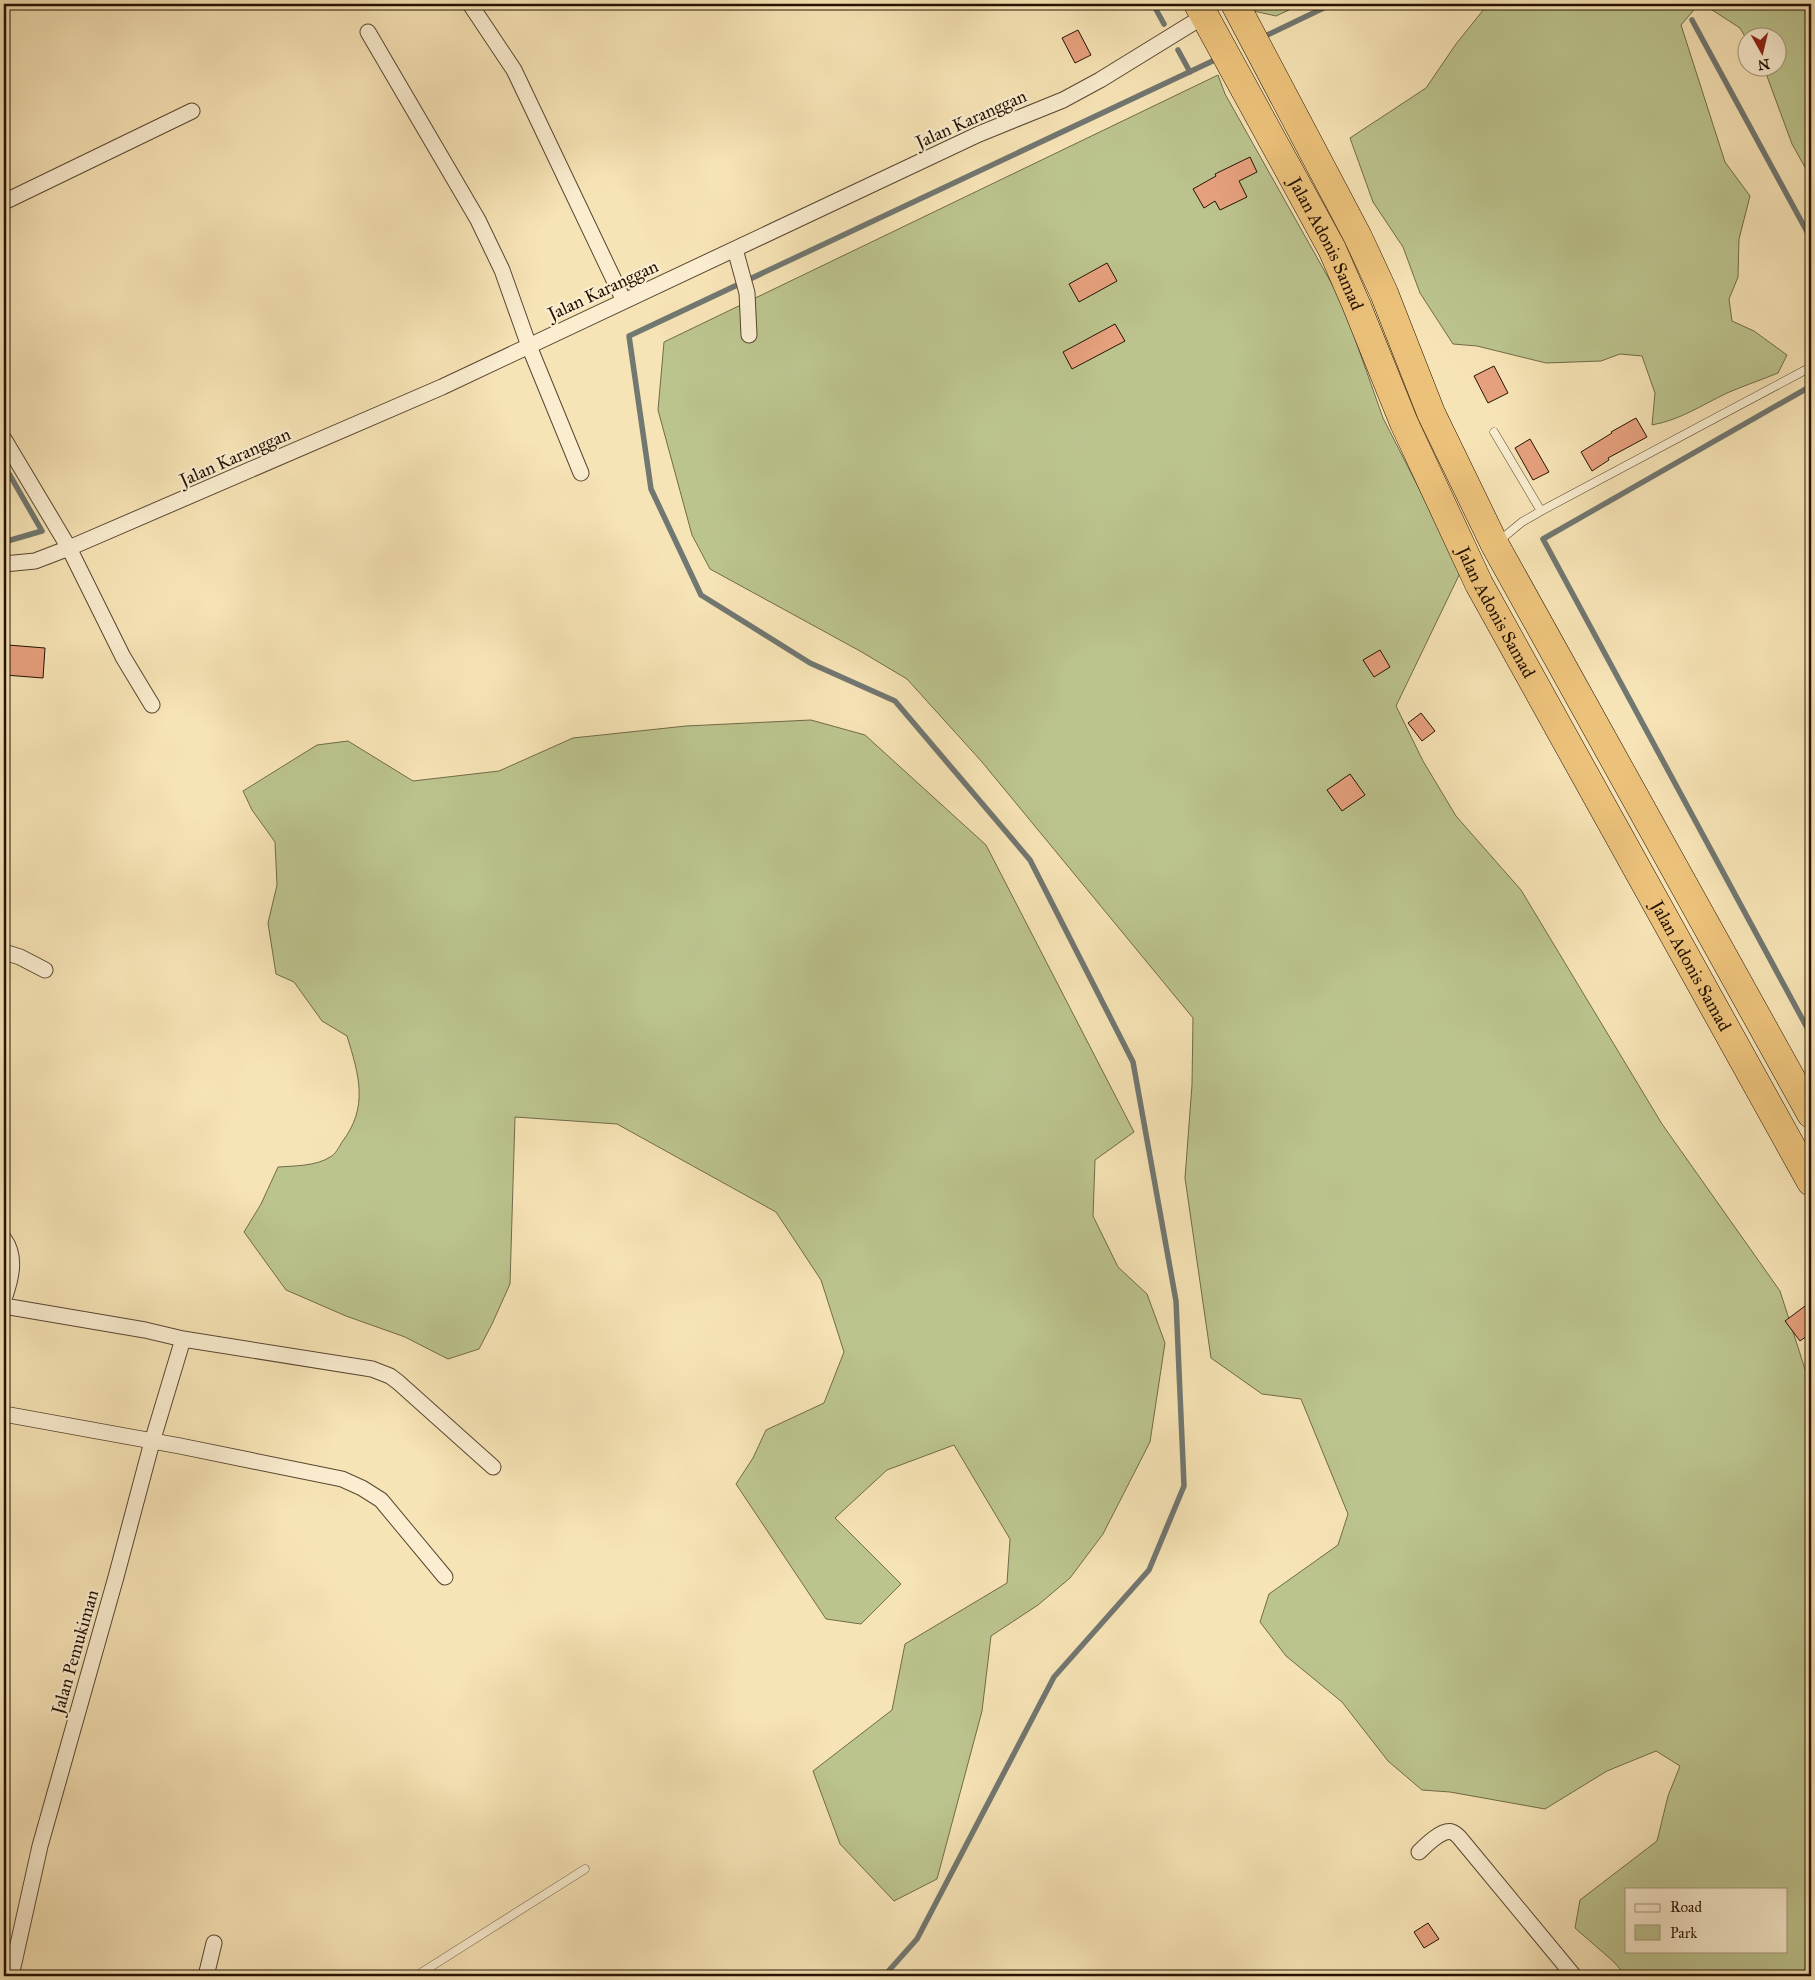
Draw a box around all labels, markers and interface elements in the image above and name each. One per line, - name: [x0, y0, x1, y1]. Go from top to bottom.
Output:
- north arrow: [1738, 28, 1788, 78]
- text: N: [1757, 55, 1771, 74]
- street label: Jalan Karanggan: [910, 85, 1031, 155]
- street label: Jalan Adonis Samad: [1282, 172, 1368, 313]
- street label: Jalan Karanggan: [543, 255, 662, 327]
- street label: Jalan Karanggan: [174, 423, 295, 493]
- street label: Jalan Adonis Samad: [1450, 541, 1540, 682]
- street label: Jalan Adonis Samad: [1644, 895, 1736, 1035]
- street label: Jalan Pemukiman: [46, 1587, 104, 1719]
- legend: [1625, 1888, 1788, 1952]
- text: Road: [1670, 1898, 1702, 1916]
- text: Park: [1670, 1924, 1697, 1942]

